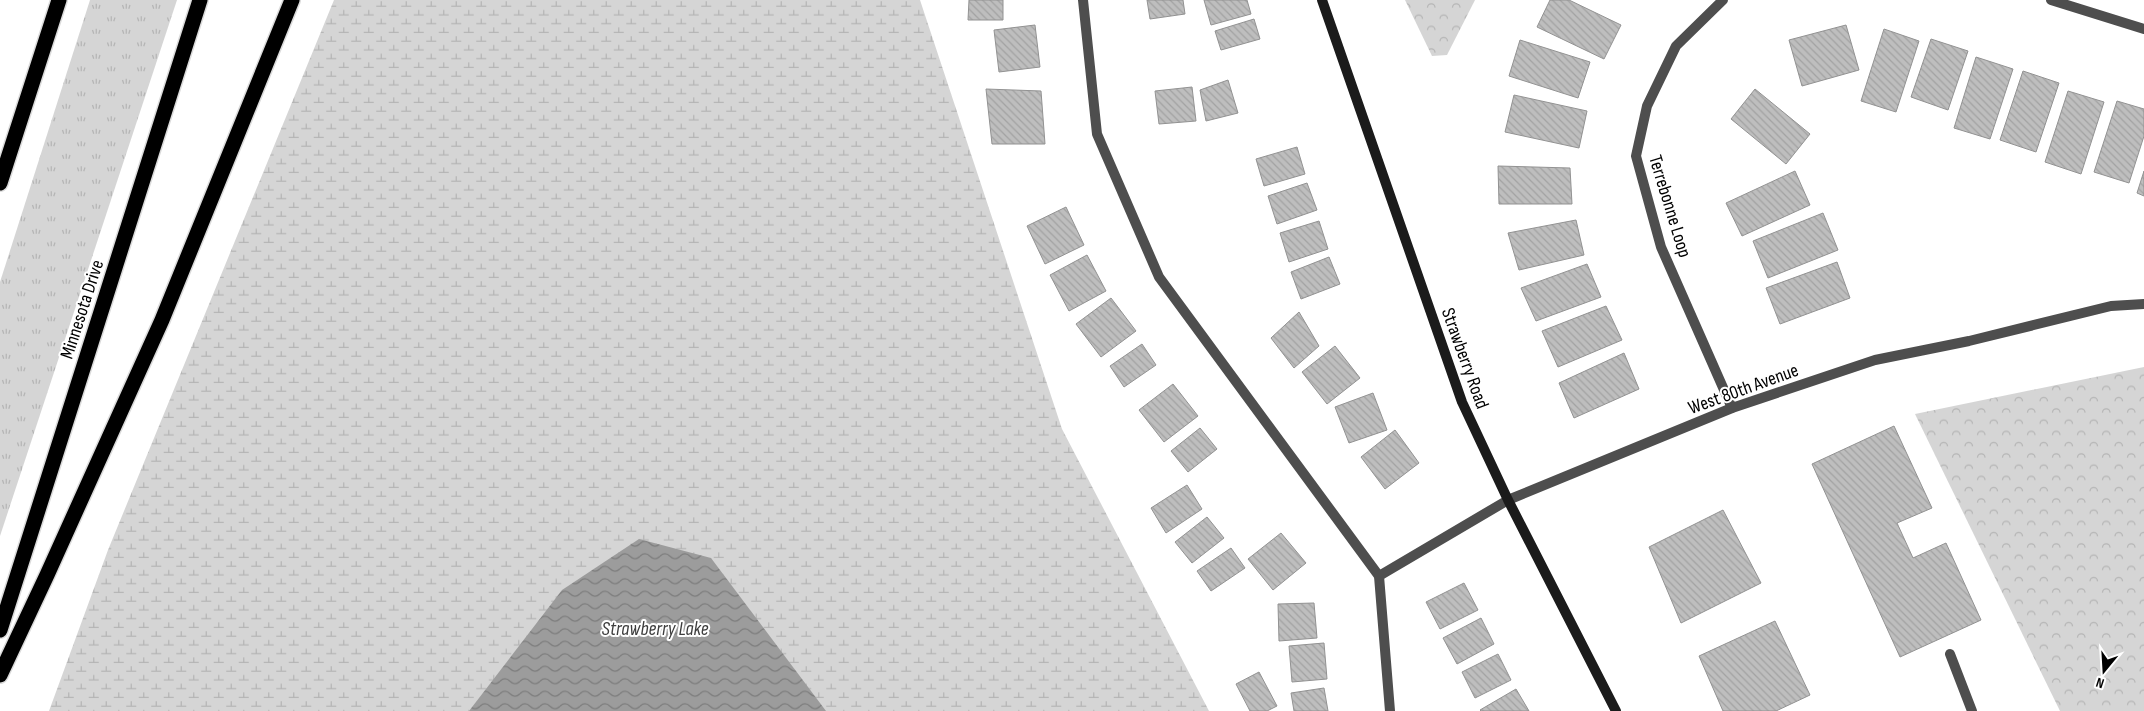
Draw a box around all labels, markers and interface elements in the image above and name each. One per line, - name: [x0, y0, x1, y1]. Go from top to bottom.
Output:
- street label: Terrebonne Loop: [1643, 153, 1696, 260]
- street label: Minnesota Drive: [56, 257, 109, 362]
- street label: Strawberry Road: [1436, 305, 1493, 412]
- street label: West 80th Avenue: [1685, 359, 1802, 420]
- water label: Strawberry Lake: [602, 617, 709, 641]
- north arrow: [2079, 646, 2129, 696]
- text: N: [2094, 674, 2106, 692]

